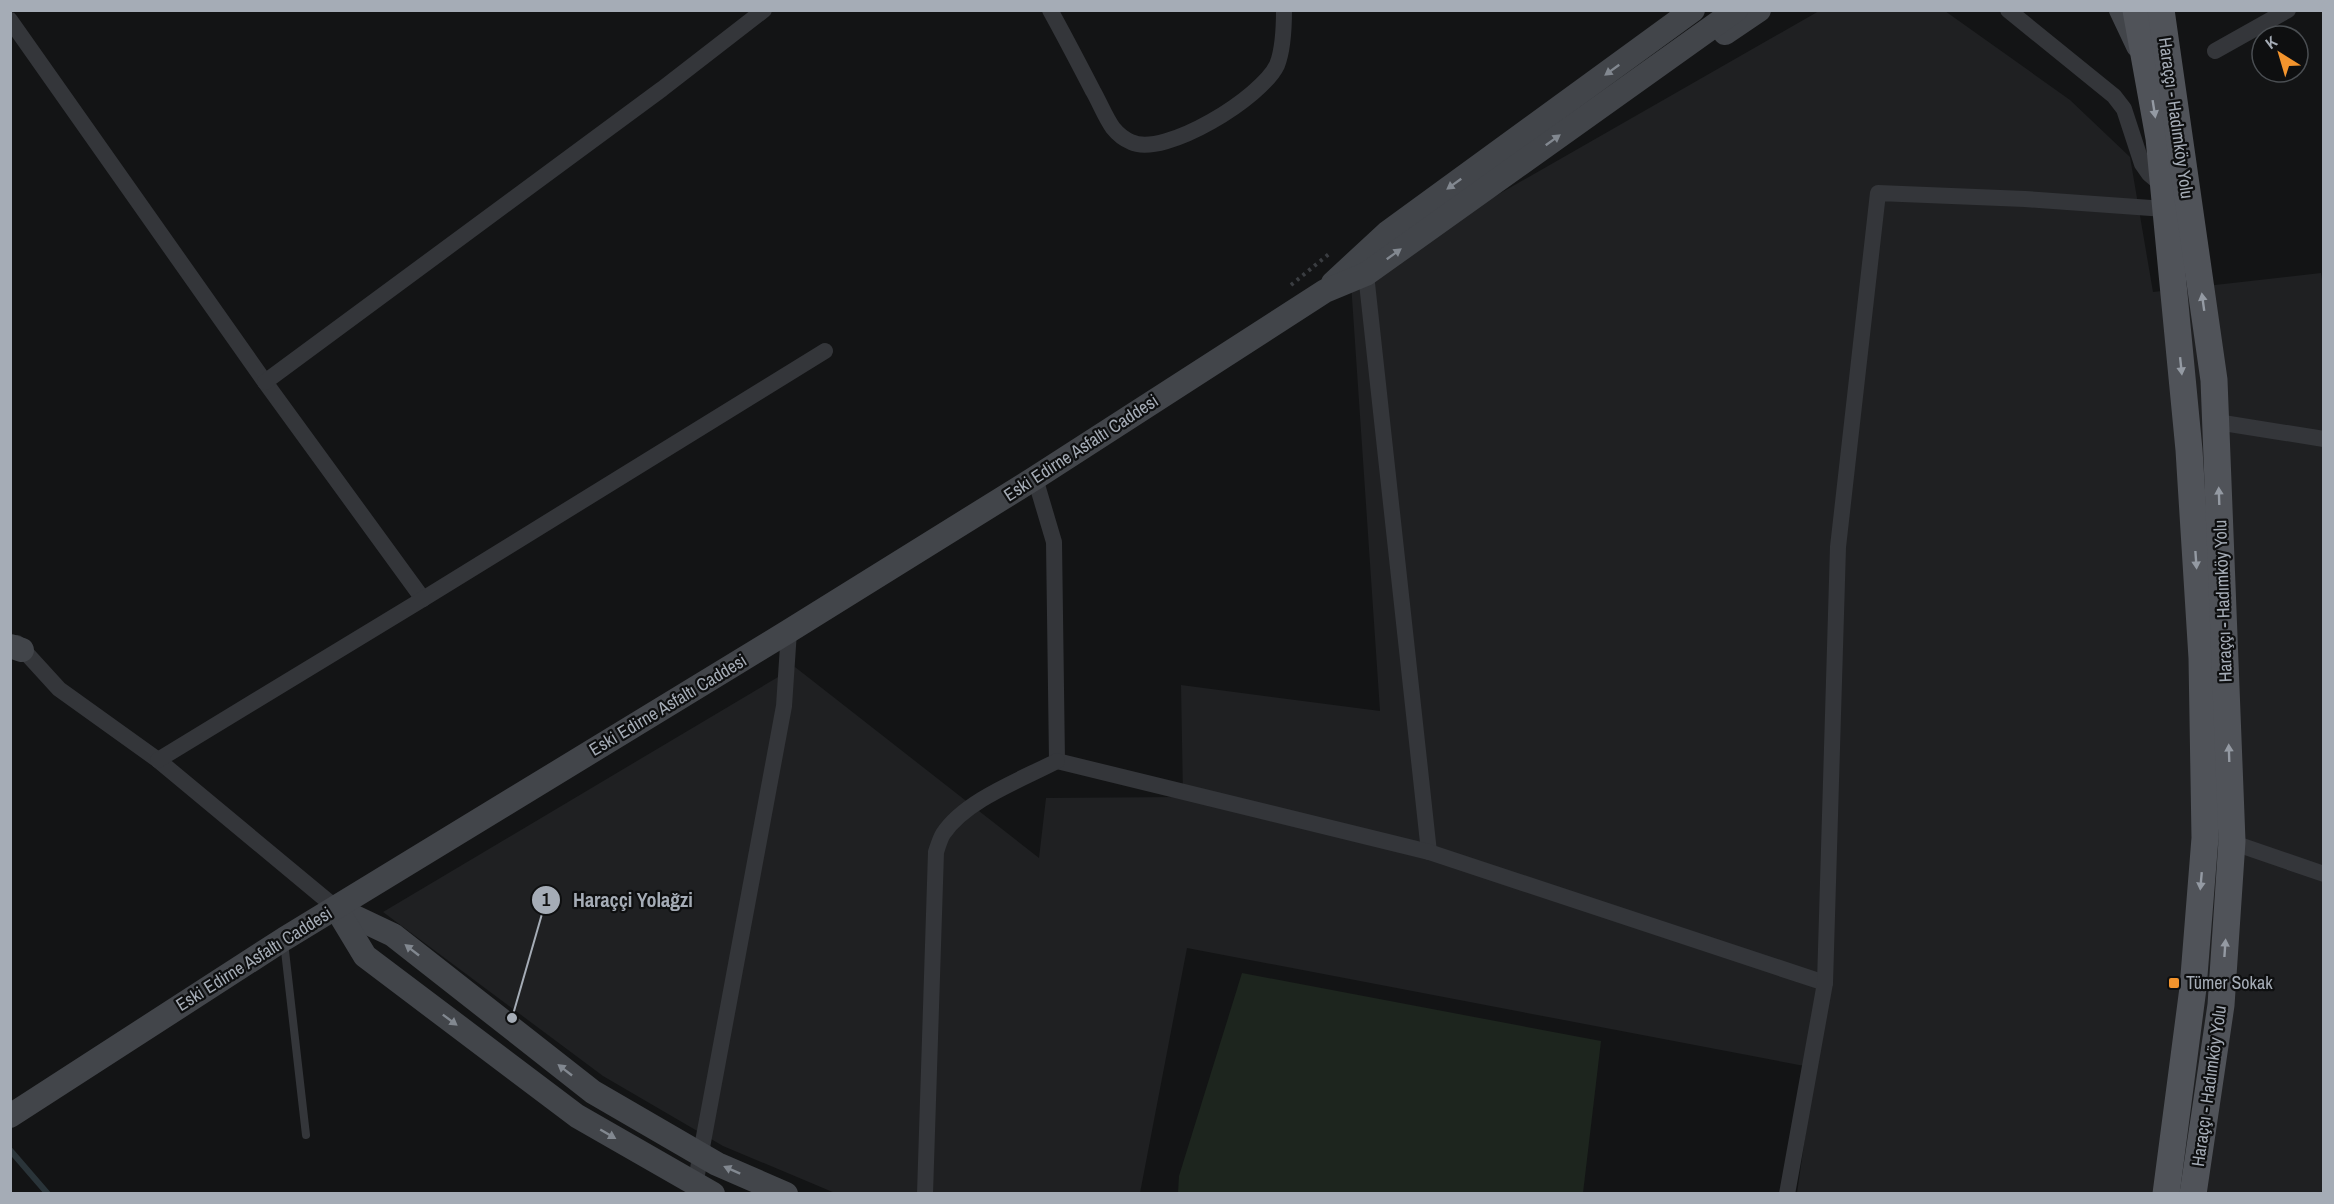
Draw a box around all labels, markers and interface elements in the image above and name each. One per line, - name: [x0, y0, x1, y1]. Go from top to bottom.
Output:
- north arrow: [2250, 24, 2310, 84]
- text: K: [2261, 30, 2282, 54]
- street label: Haraççı - Hadımköy Yolu: [2153, 36, 2200, 200]
- one-way arrow: [1604, 64, 1620, 76]
- one-way arrow: [2150, 100, 2159, 119]
- one-way arrow: [1544, 134, 1560, 146]
- one-way arrow: [1446, 178, 1462, 190]
- one-way arrow: [1386, 248, 1402, 260]
- one-way arrow: [2198, 292, 2207, 311]
- one-way arrow: [2176, 356, 2185, 375]
- street label: Eski Edirne Asfaltı Caddesi: [999, 388, 1163, 507]
- one-way arrow: [2215, 486, 2224, 505]
- street label: Haraççı - Hadımköy Yolu: [2207, 519, 2238, 683]
- one-way arrow: [2191, 551, 2201, 570]
- street label: Eski Edirne Asfaltı Caddesi: [584, 648, 751, 762]
- one-way arrow: [2224, 744, 2233, 763]
- one-way arrow: [2196, 871, 2206, 890]
- callout: Haraççi Yolağzi: [531, 881, 705, 919]
- text: Haraççi Yolağzi: [573, 886, 693, 913]
- text: 1: [542, 887, 551, 912]
- street label: Eski Edirne Asfaltı Caddesi: [171, 900, 337, 1017]
- one-way arrow: [2220, 939, 2229, 958]
- one-way arrow: [404, 944, 419, 956]
- place label: Tümer Sokak: [2186, 970, 2273, 995]
- marker: Tümer Sokak: [2167, 976, 2181, 990]
- street label: Haraççı - Hadımköy Yolu: [2185, 1004, 2232, 1168]
- one-way arrow: [443, 1014, 458, 1026]
- one-way arrow: [558, 1064, 573, 1076]
- one-way arrow: [600, 1129, 617, 1139]
- one-way arrow: [723, 1165, 741, 1174]

